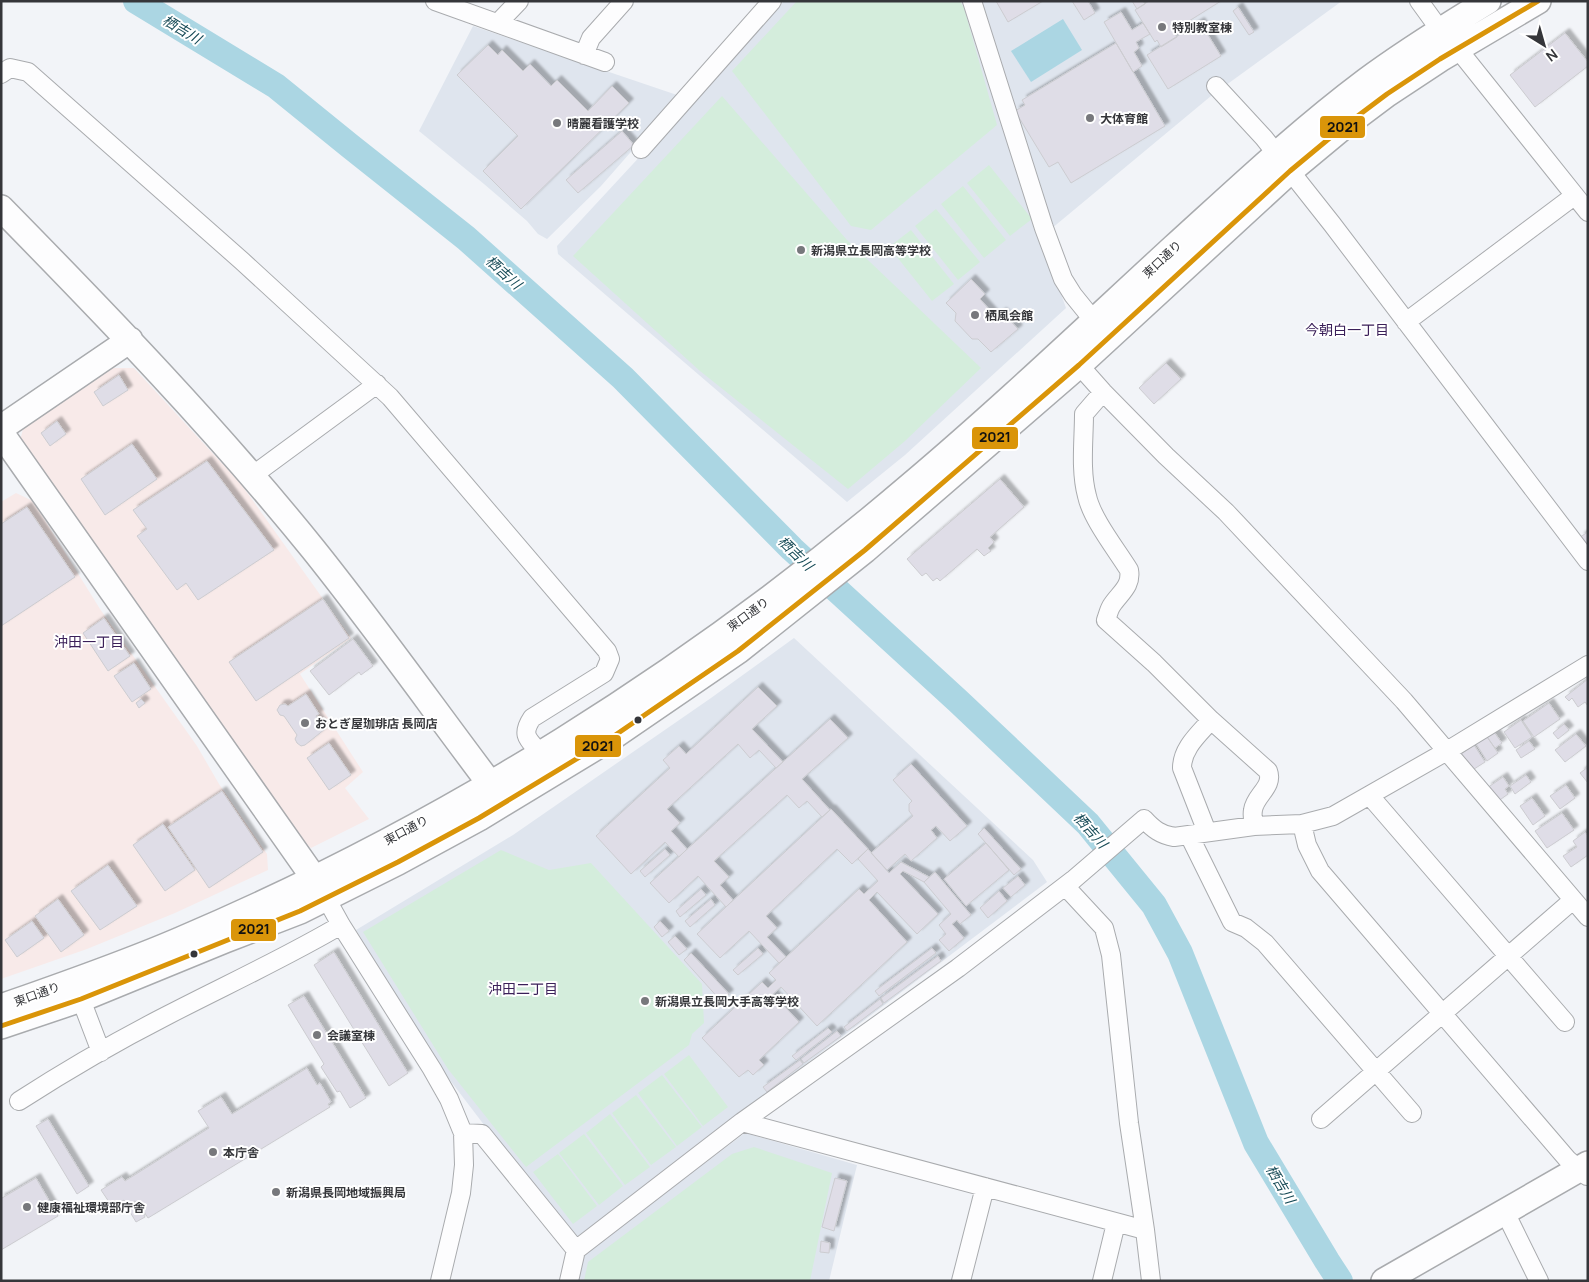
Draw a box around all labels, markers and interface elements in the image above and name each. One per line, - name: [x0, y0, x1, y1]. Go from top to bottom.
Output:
- water label: 栖吉川: [159, 10, 207, 49]
- place label: 特別教室棟: [1172, 19, 1232, 36]
- north arrow: [1519, 20, 1569, 70]
- marker: 特別教室棟: [1156, 21, 1168, 33]
- text: N: [1542, 45, 1562, 66]
- place label: 大体育館: [1100, 110, 1148, 127]
- marker: 大体育館: [1084, 112, 1096, 124]
- place label: 晴麗看護学校: [567, 115, 639, 132]
- line badge: 2021: [1319, 115, 1366, 139]
- marker: 晴麗看護学校: [551, 117, 563, 129]
- text: 2021: [1327, 117, 1359, 136]
- street label: 東口通り: [1139, 236, 1185, 282]
- place label: 新潟県立長岡高等学校: [811, 242, 931, 259]
- marker: 新潟県立長岡高等学校: [795, 244, 807, 256]
- water label: 栖吉川: [482, 251, 527, 294]
- place label: 栖風会館: [985, 307, 1033, 324]
- marker: 栖風会館: [969, 309, 981, 321]
- district label: 今朝白一丁目: [1305, 320, 1389, 339]
- line badge: 2021: [971, 426, 1019, 450]
- text: 2021: [979, 427, 1011, 446]
- water label: 栖吉川: [774, 532, 819, 576]
- street label: 東口通り: [724, 593, 772, 635]
- district label: 沖田一丁目: [54, 632, 124, 651]
- place label: おとぎ屋珈琲店 長岡店: [315, 715, 437, 732]
- unlabelled marker: [633, 715, 643, 725]
- marker: おとぎ屋珈琲店 長岡店: [299, 717, 311, 729]
- line badge: 2021: [574, 734, 622, 758]
- text: 2021: [582, 736, 614, 755]
- water label: 栖吉川: [1070, 808, 1113, 853]
- street label: 東口通り: [381, 811, 431, 849]
- line badge: 2021: [230, 918, 277, 942]
- text: 2021: [238, 919, 270, 938]
- unlabelled marker: [189, 949, 199, 959]
- street label: 東口通り: [12, 978, 62, 1010]
- district label: 沖田二丁目: [488, 979, 558, 998]
- place label: 新潟県立長岡大手高等学校: [655, 993, 799, 1010]
- marker: 新潟県立長岡大手高等学校: [639, 995, 651, 1007]
- place label: 会議室棟: [327, 1027, 375, 1044]
- marker: 会議室棟: [311, 1029, 323, 1041]
- place label: 本庁舎: [223, 1144, 259, 1161]
- marker: 本庁舎: [207, 1146, 219, 1158]
- water label: 栖吉川: [1262, 1161, 1301, 1209]
- place label: 新潟県長岡地域振興局: [286, 1184, 406, 1201]
- marker: 新潟県長岡地域振興局: [270, 1186, 282, 1198]
- place label: 健康福祉環境部庁舎: [37, 1199, 145, 1216]
- marker: 健康福祉環境部庁舎: [21, 1201, 33, 1213]

